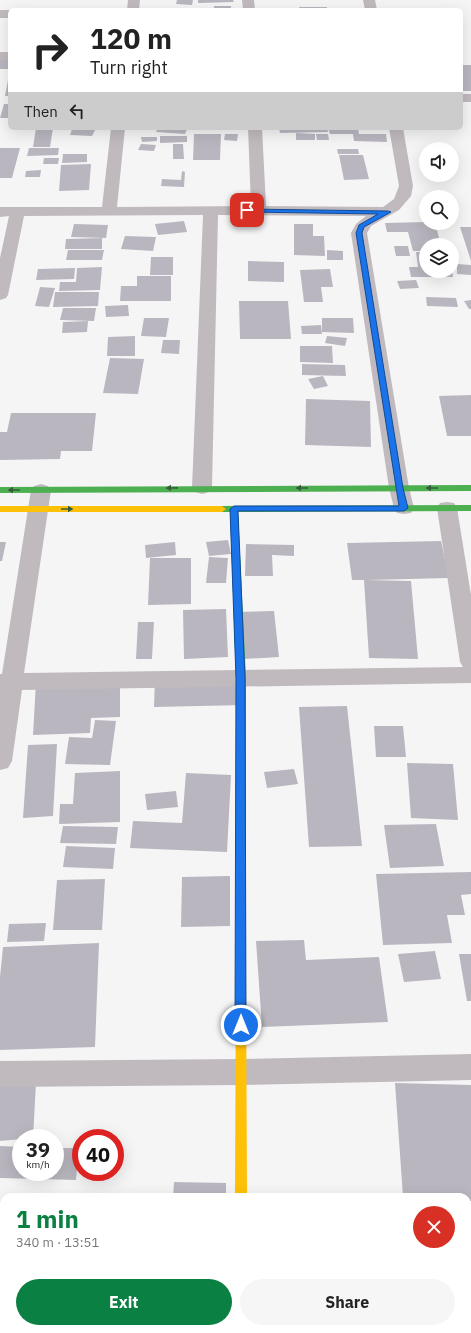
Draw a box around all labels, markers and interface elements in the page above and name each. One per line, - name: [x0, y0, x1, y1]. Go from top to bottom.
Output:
- text: 120 m: [90, 20, 172, 57]
- icon: right: [24, 24, 76, 76]
- text: Turn right: [90, 56, 168, 79]
- icon: left: [66, 100, 88, 122]
- text: Then: [24, 102, 58, 121]
- map controls: [419, 142, 459, 278]
- button: sound: [419, 142, 459, 182]
- button: search: [419, 190, 459, 230]
- pin: [230, 193, 264, 227]
- icon: arrive: [236, 199, 258, 221]
- button: layers: [419, 238, 459, 278]
- one-way arrow: [165, 485, 178, 491]
- one-way arrow: [295, 485, 308, 491]
- one-way arrow: [425, 485, 438, 491]
- one-way arrow: [7, 487, 20, 493]
- one-way arrow: [61, 506, 74, 512]
- position arrow: [220, 1004, 262, 1046]
- speed limit sign: 40: [72, 1129, 124, 1181]
- text: 39: [26, 1136, 50, 1163]
- text: km/h: [26, 1158, 50, 1171]
- text: 1 min: [16, 1203, 79, 1235]
- button: close: [413, 1206, 455, 1248]
- text: 340 m · 13:51: [16, 1234, 99, 1251]
- button: Exit: [16, 1279, 232, 1325]
- button: Share: [240, 1279, 455, 1325]

